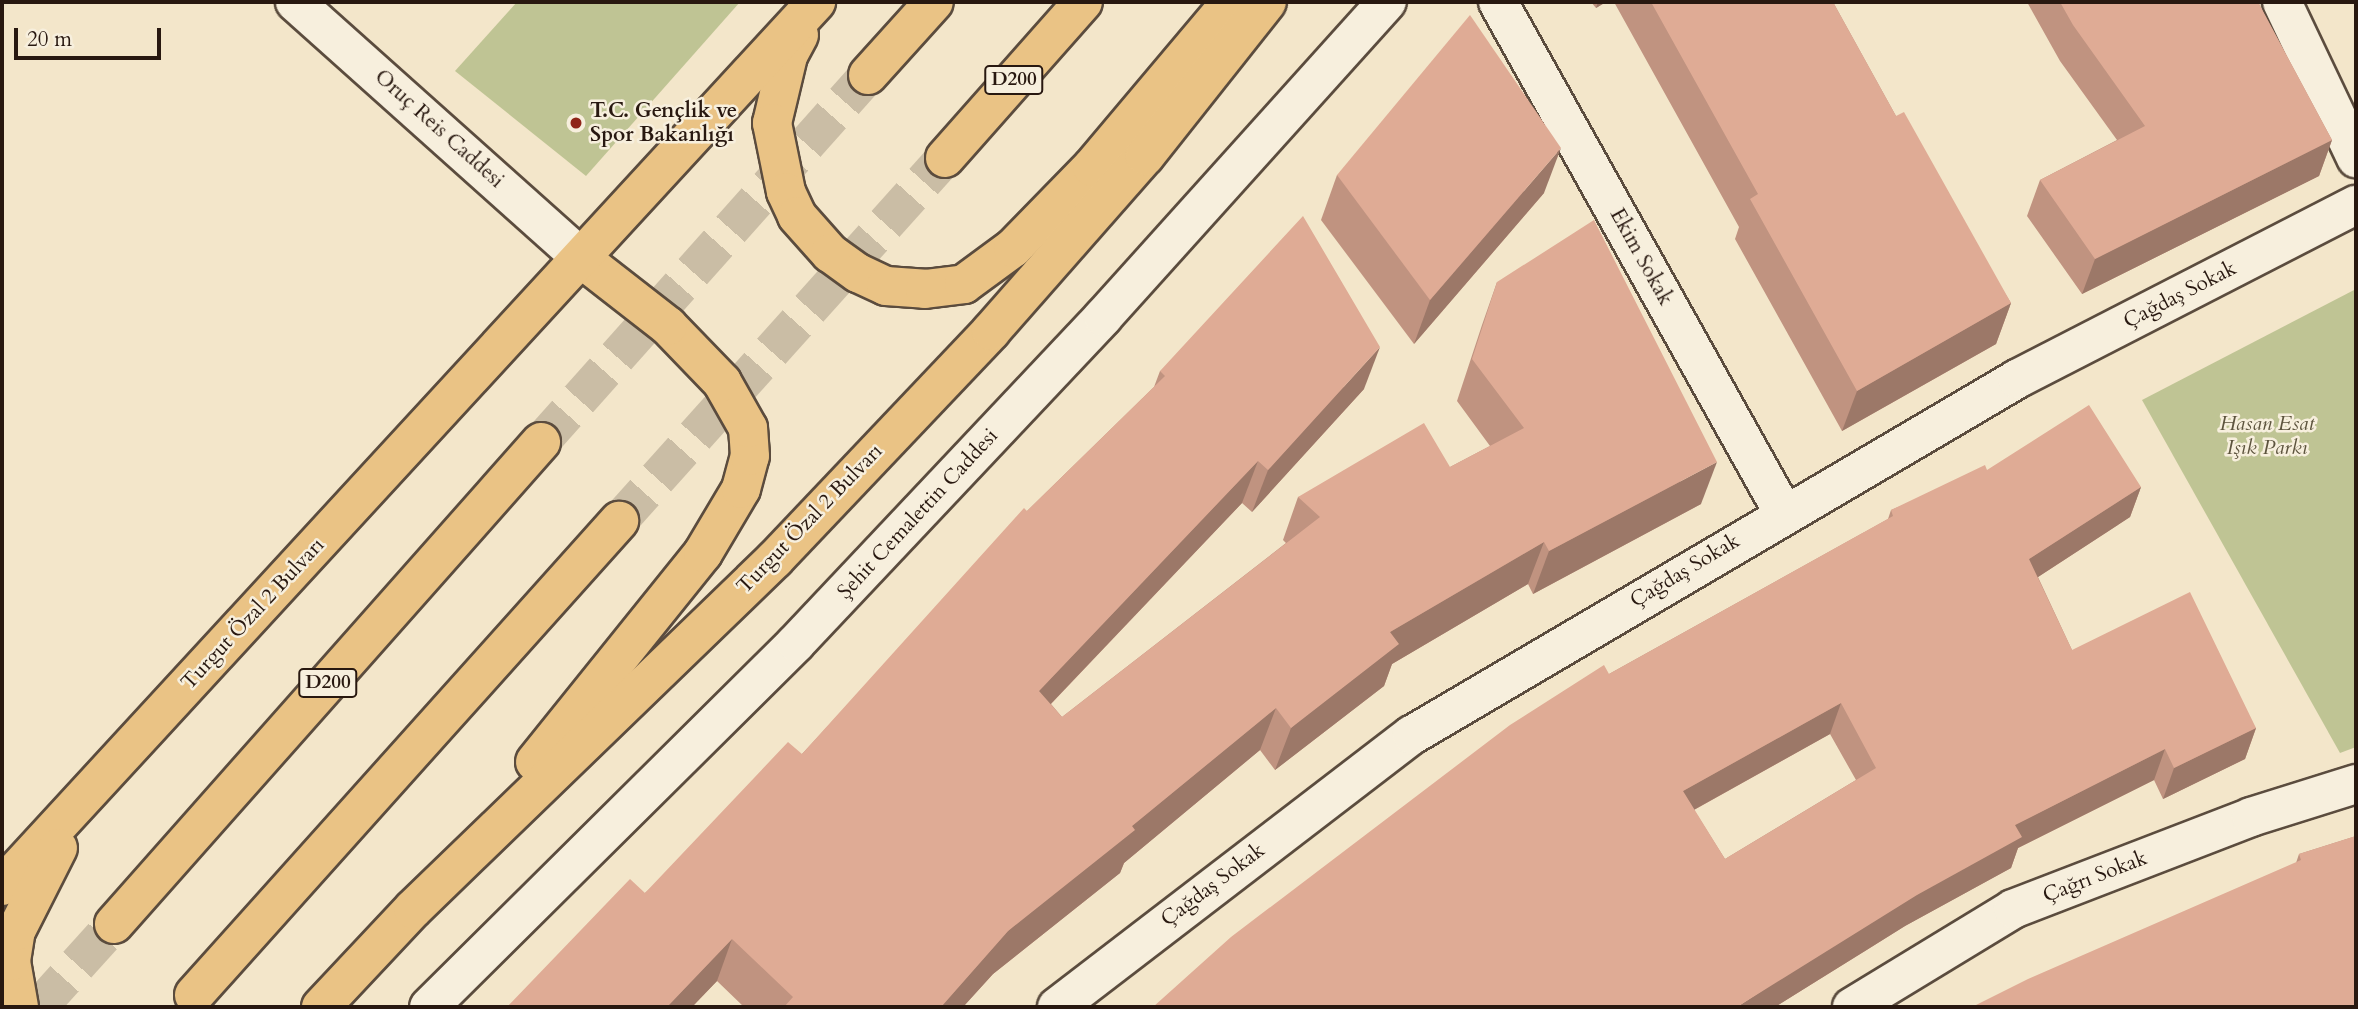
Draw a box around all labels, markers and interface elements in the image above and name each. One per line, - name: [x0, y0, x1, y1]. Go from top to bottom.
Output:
- scale bar: [18, 14, 164, 58]
- text: 20 m: [27, 25, 72, 54]
- street label: Oruç Reis Caddesi: [369, 64, 509, 194]
- road number: D200: [984, 64, 1044, 96]
- place label: T.C. Gençlik ve Spor Bakanlığı: [590, 98, 737, 148]
- marker: T.C. Gençlik ve Spor Bakanlığı: [568, 115, 584, 131]
- street label: Ekim Sokak: [1604, 204, 1678, 310]
- street label: Çağdaş Sokak: [2119, 256, 2241, 334]
- park label: Hasan Esat Işık Parkı: [2220, 411, 2314, 461]
- street label: Şehit Cemalettin Caddesi: [832, 424, 1004, 604]
- street label: Turgut Özal 2 Bulvarı: [732, 439, 888, 599]
- street label: Çağdaş Sokak: [1626, 528, 1744, 614]
- street label: Turgut Özal 2 Bulvarı: [176, 533, 330, 695]
- road number: D200: [298, 668, 358, 698]
- street label: Çağdaş Sokak: [1156, 838, 1270, 932]
- street label: Çağrı Sokak: [2039, 846, 2151, 908]

